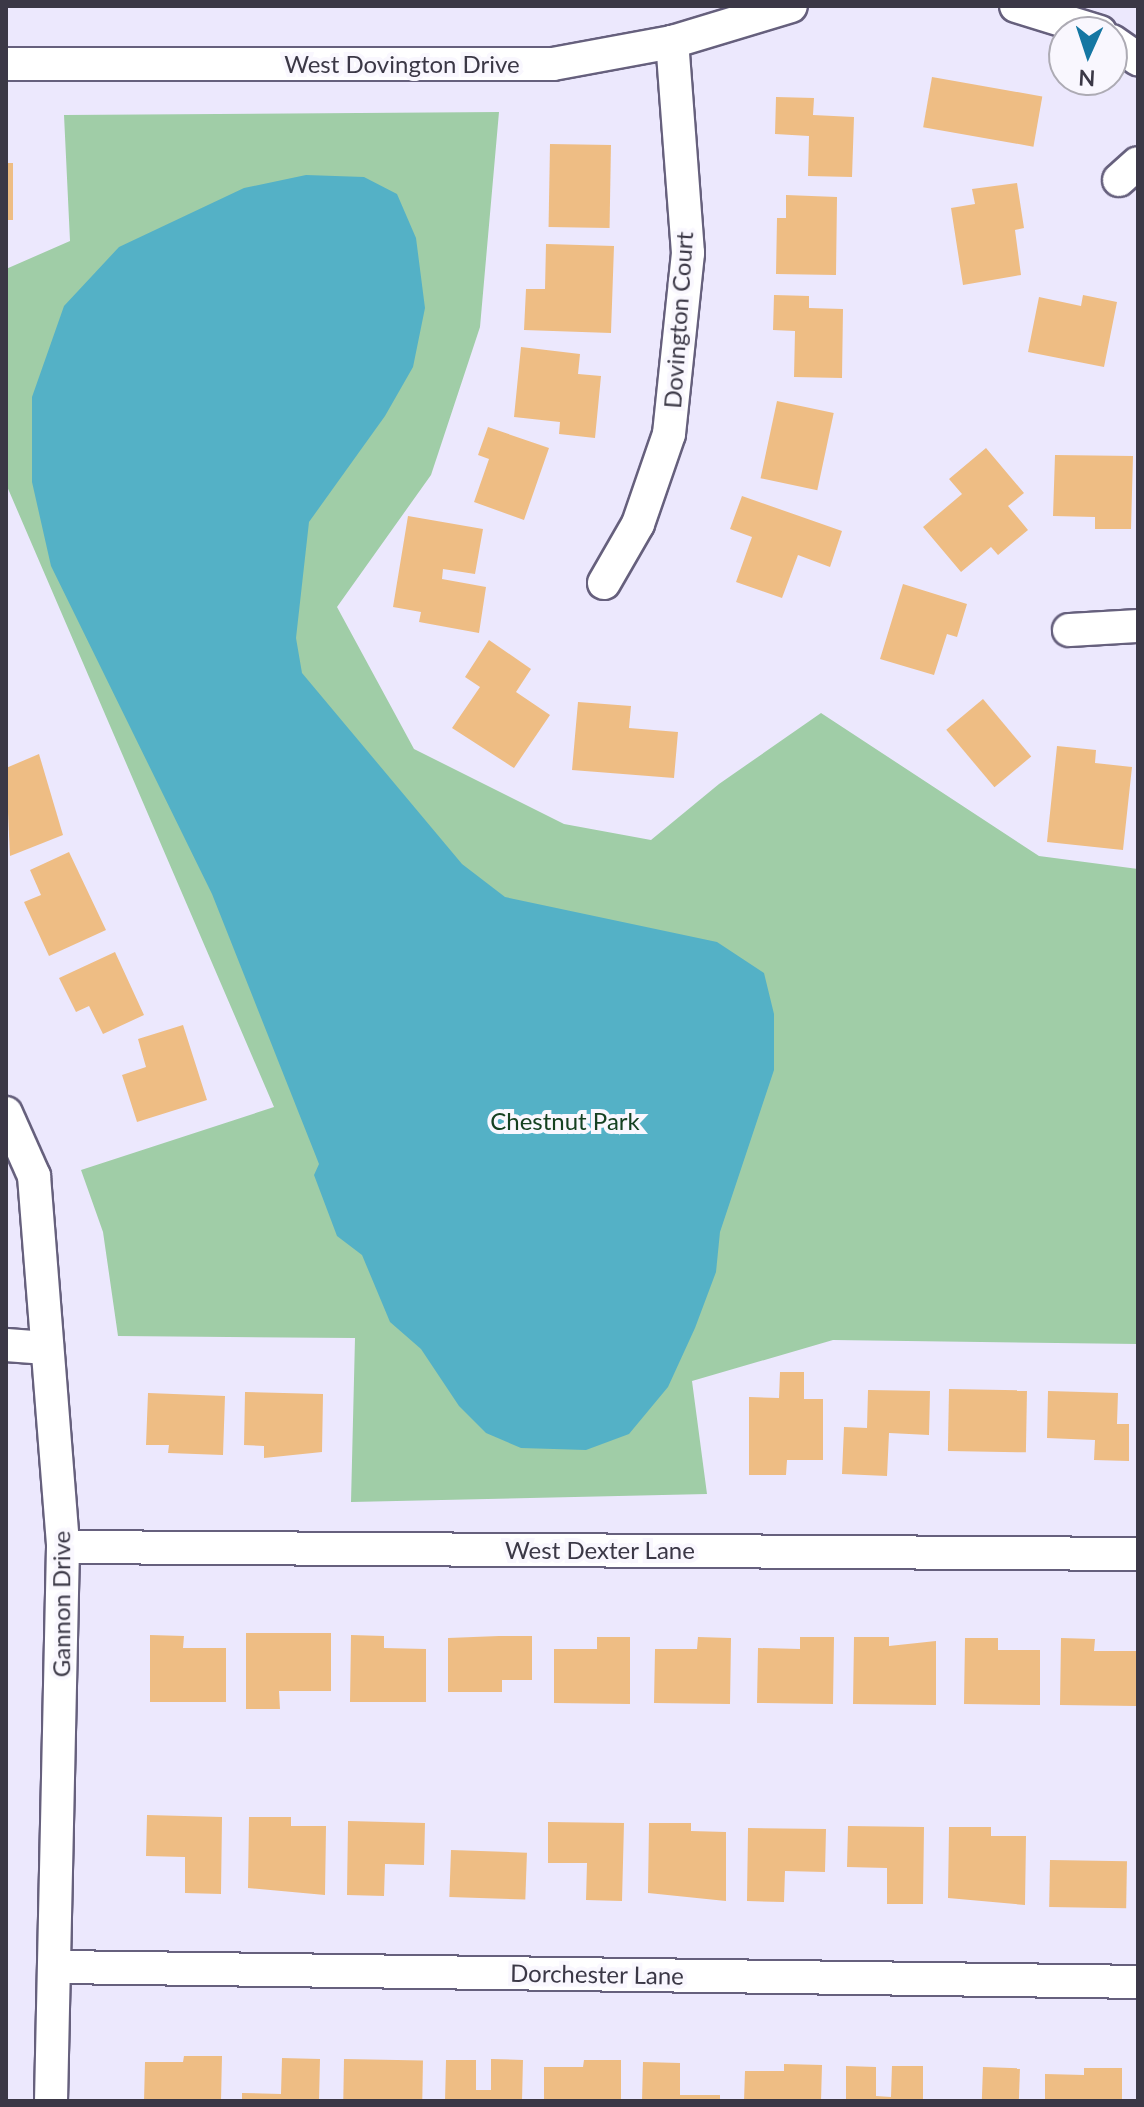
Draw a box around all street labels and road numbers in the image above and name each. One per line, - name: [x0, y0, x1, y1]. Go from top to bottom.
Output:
- street label: West Dovington Drive: [284, 50, 520, 78]
- street label: Dovington Court: [657, 231, 699, 409]
- street label: Gannon Drive: [47, 1531, 75, 1677]
- street label: West Dexter Lane: [505, 1536, 695, 1564]
- street label: Dorchester Lane: [510, 1958, 684, 1990]

